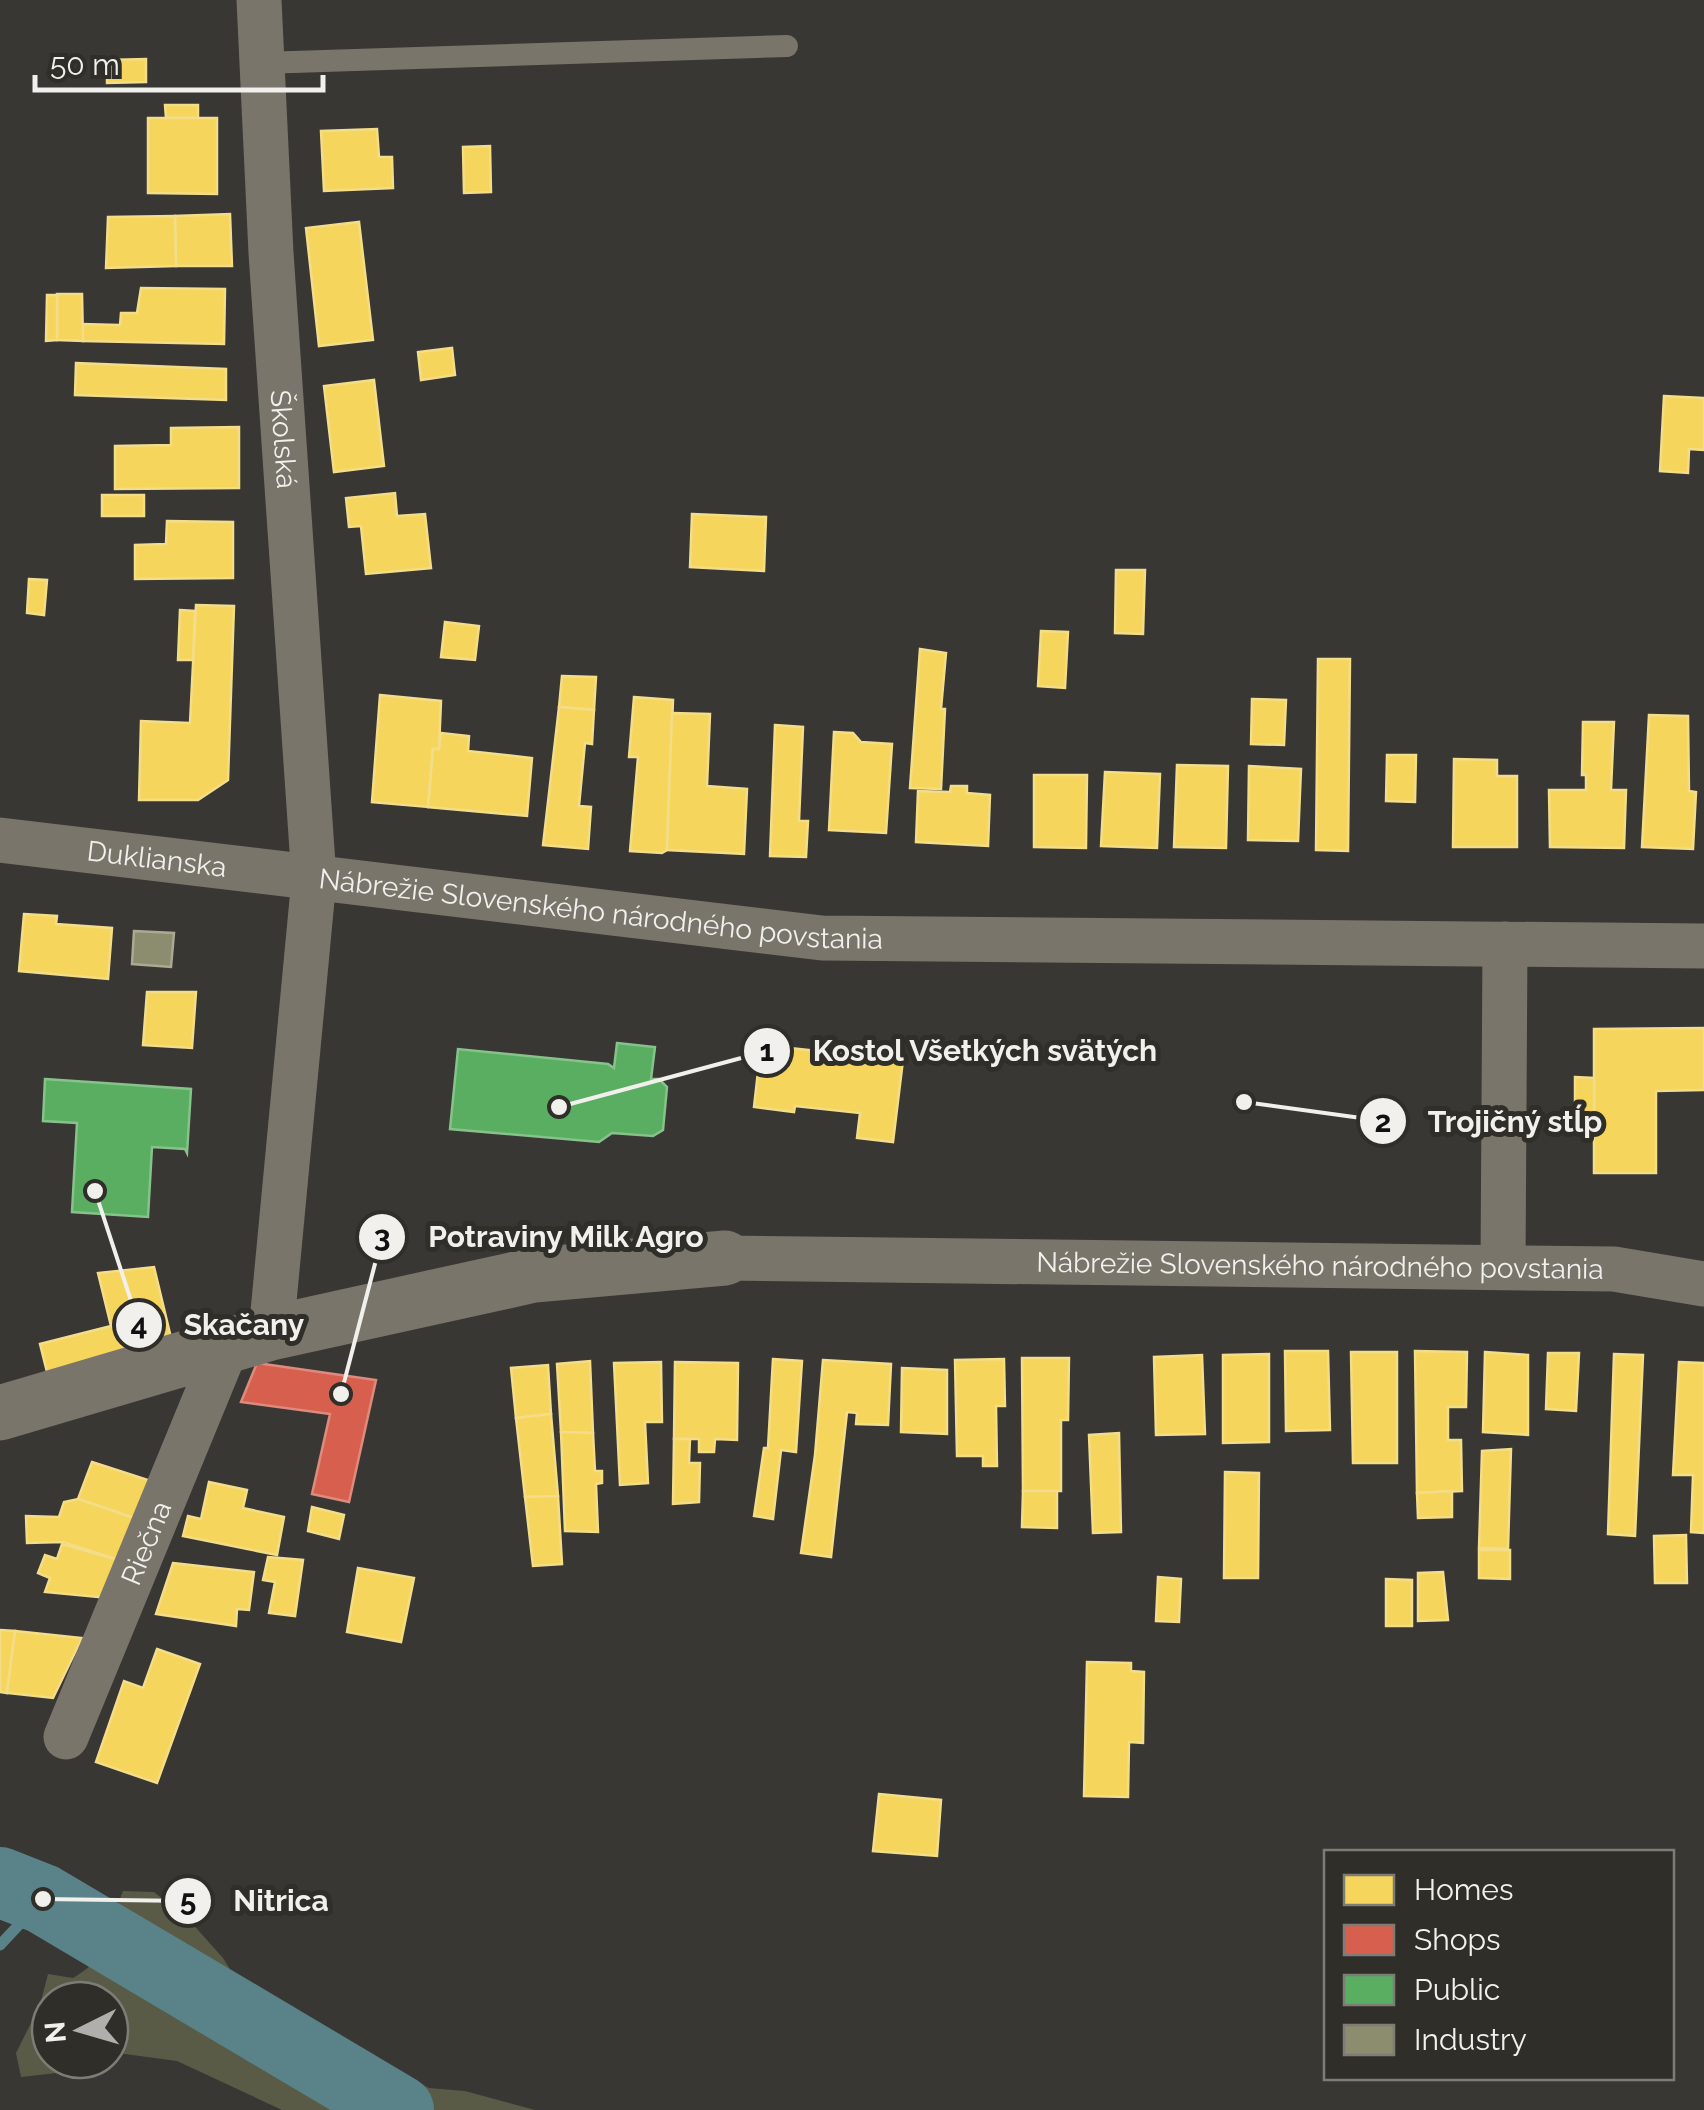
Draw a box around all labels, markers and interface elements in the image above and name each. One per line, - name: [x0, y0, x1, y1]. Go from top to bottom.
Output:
- scale bar: [35, 30, 322, 92]
- text: 50 m: [50, 47, 120, 82]
- street label: Školská: [264, 389, 304, 490]
- street label: Duklianska: [85, 834, 229, 883]
- street label: Nábrežie Slovenského národného povstania: [317, 862, 883, 955]
- callout: Kostol Všetkých svätých: [742, 1021, 1178, 1081]
- text: 1: [760, 1033, 775, 1068]
- text: Kostol Všetkých svätých: [813, 1033, 1157, 1068]
- callout: Trojičný stĺp: [1358, 1091, 1623, 1151]
- text: 2: [1375, 1104, 1391, 1139]
- text: Trojičný stĺp: [1428, 1104, 1602, 1139]
- callout: Potraviny Milk Agro: [357, 1207, 724, 1267]
- text: 3: [374, 1219, 390, 1254]
- text: Potraviny Milk Agro: [428, 1219, 704, 1254]
- street label: Nábrežie Slovenského národného povstania: [1036, 1245, 1604, 1285]
- callout: Skačany: [114, 1295, 324, 1355]
- text: 4: [130, 1307, 148, 1342]
- text: Skačany: [184, 1307, 305, 1342]
- street label: Riečna: [114, 1496, 178, 1590]
- legend: [1324, 1850, 1674, 2080]
- callout: Nitrica: [163, 1871, 349, 1931]
- text: Homes: [1414, 1872, 1513, 1907]
- text: 5: [180, 1883, 196, 1918]
- text: Nitrica: [233, 1883, 329, 1918]
- text: Shops: [1414, 1922, 1501, 1957]
- text: Public: [1414, 1972, 1500, 2007]
- north arrow: [30, 1980, 130, 2080]
- text: N: [38, 2020, 73, 2044]
- text: Industry: [1414, 2022, 1527, 2057]

